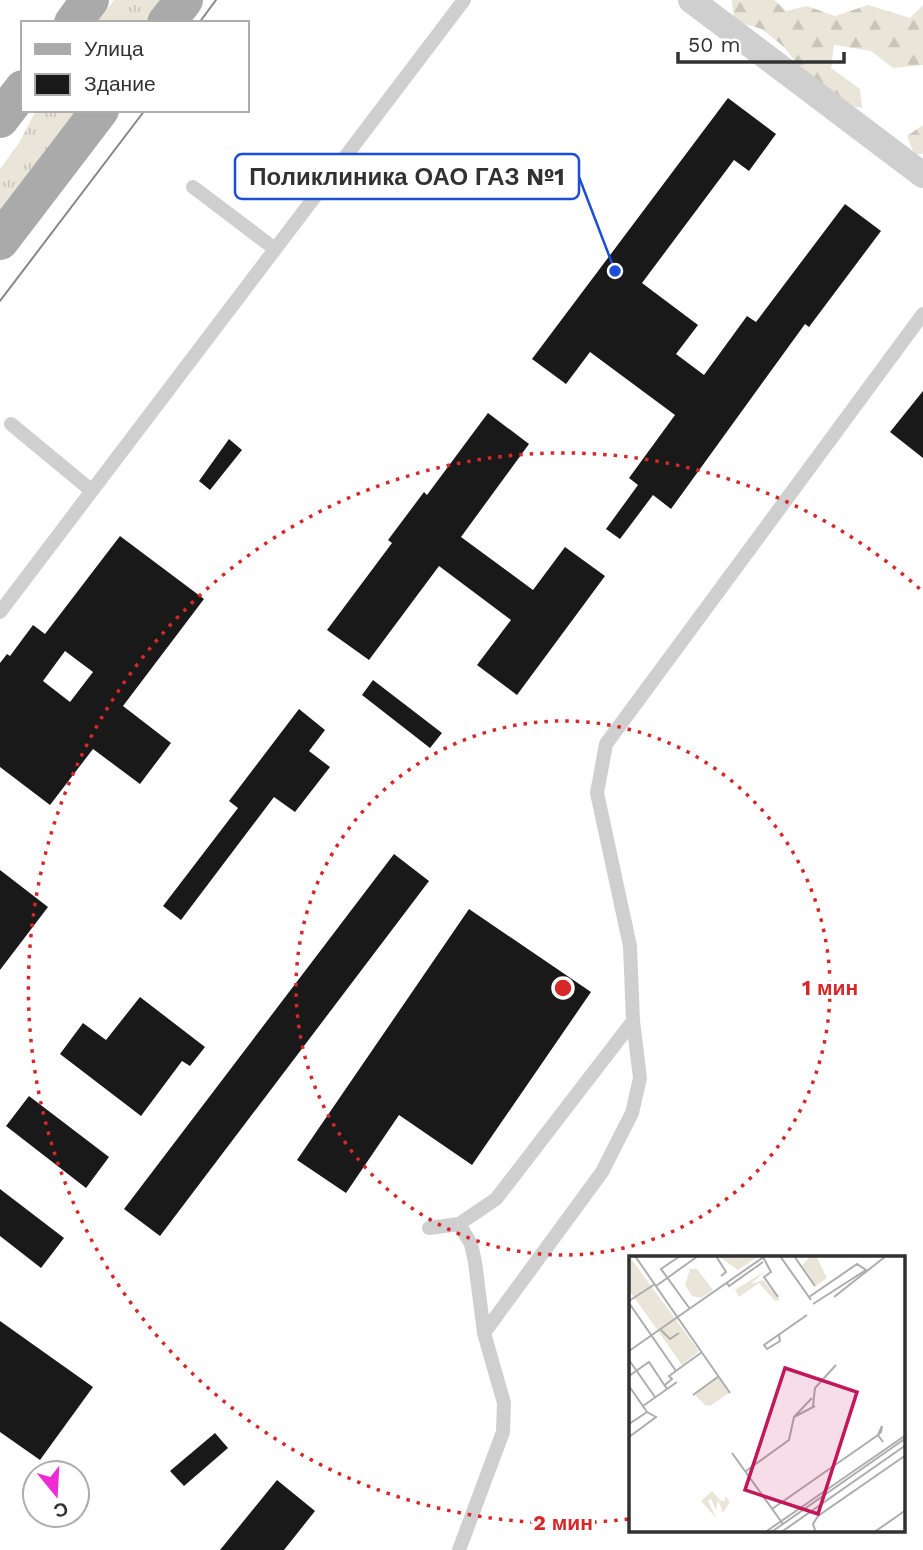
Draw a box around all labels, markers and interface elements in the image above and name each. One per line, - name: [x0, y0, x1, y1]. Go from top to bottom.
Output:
- legend: [21, 21, 248, 112]
- scale bar: [678, 21, 844, 65]
- text: 50 m: [688, 32, 740, 57]
- text: Улица: [84, 36, 144, 61]
- text: Здание: [84, 71, 156, 96]
- callout: Поликлиника ОАО ГАЗ №1: [235, 154, 579, 199]
- text: Поликлиника ОАО ГАЗ №1: [249, 163, 565, 191]
- text: 1 мин: [802, 975, 858, 1000]
- centre of rings: [551, 976, 575, 1000]
- inset map: [629, 1256, 906, 1532]
- north arrow: [21, 1459, 91, 1529]
- text: С: [51, 1497, 71, 1523]
- text: 2 мин: [533, 1510, 593, 1535]

